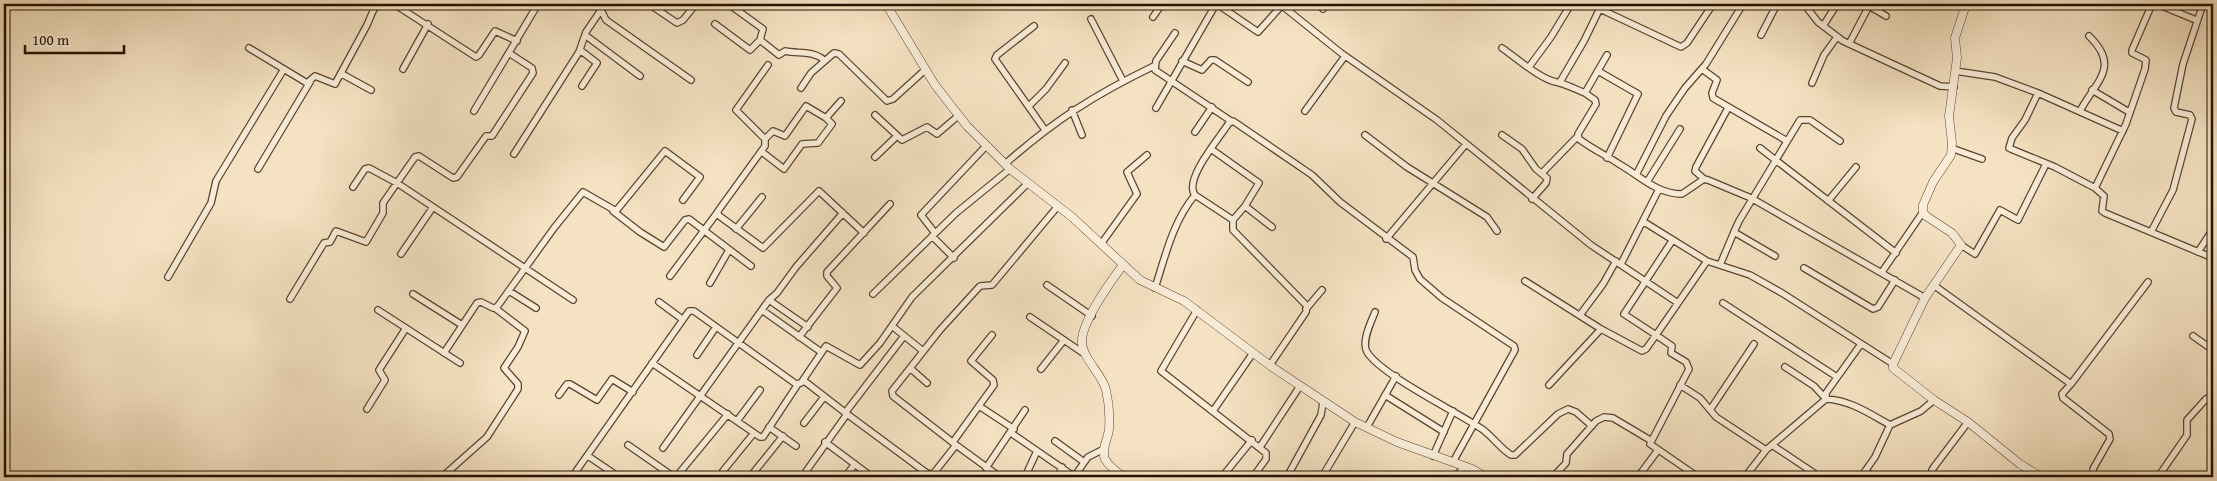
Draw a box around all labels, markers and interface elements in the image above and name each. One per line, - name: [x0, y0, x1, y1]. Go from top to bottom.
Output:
- scale bar: [25, 22, 124, 54]
- text: 100 m: [32, 29, 70, 50]

